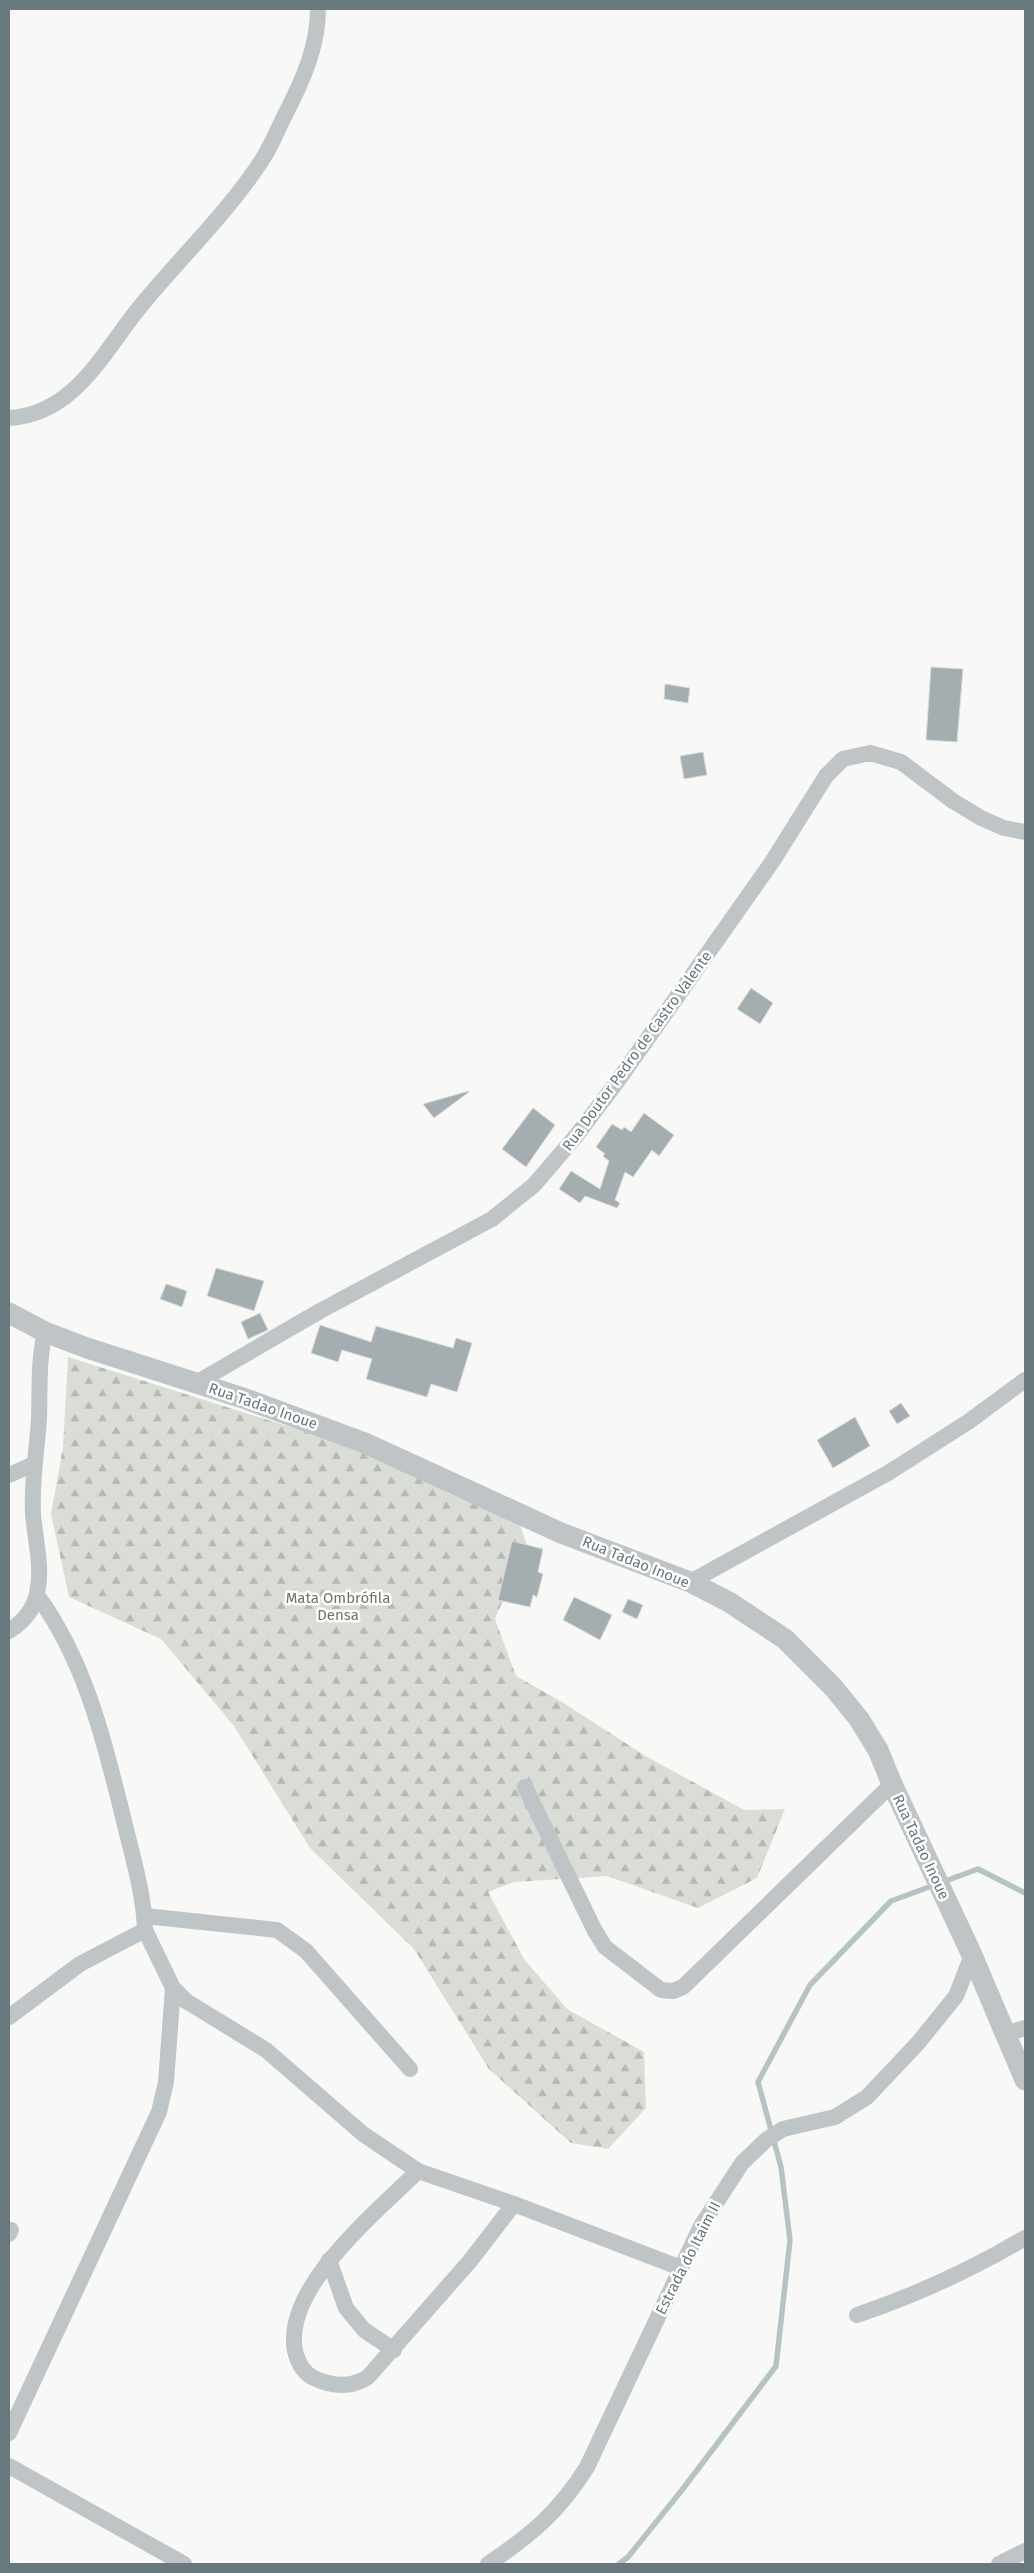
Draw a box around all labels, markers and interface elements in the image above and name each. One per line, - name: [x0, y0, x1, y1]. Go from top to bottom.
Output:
- street label: Rua Doutor Pedro de Castro Valente: [558, 948, 716, 1154]
- street label: Rua Tadao Inoue: [206, 1379, 320, 1433]
- street label: Rua Tadao Inoue: [580, 1532, 692, 1592]
- park label: Mata Ombrófila Densa: [286, 1589, 390, 1624]
- street label: Rua Tadao Inoue: [889, 1792, 953, 1902]
- street label: Estrada do Itaim II: [652, 2198, 724, 2318]

